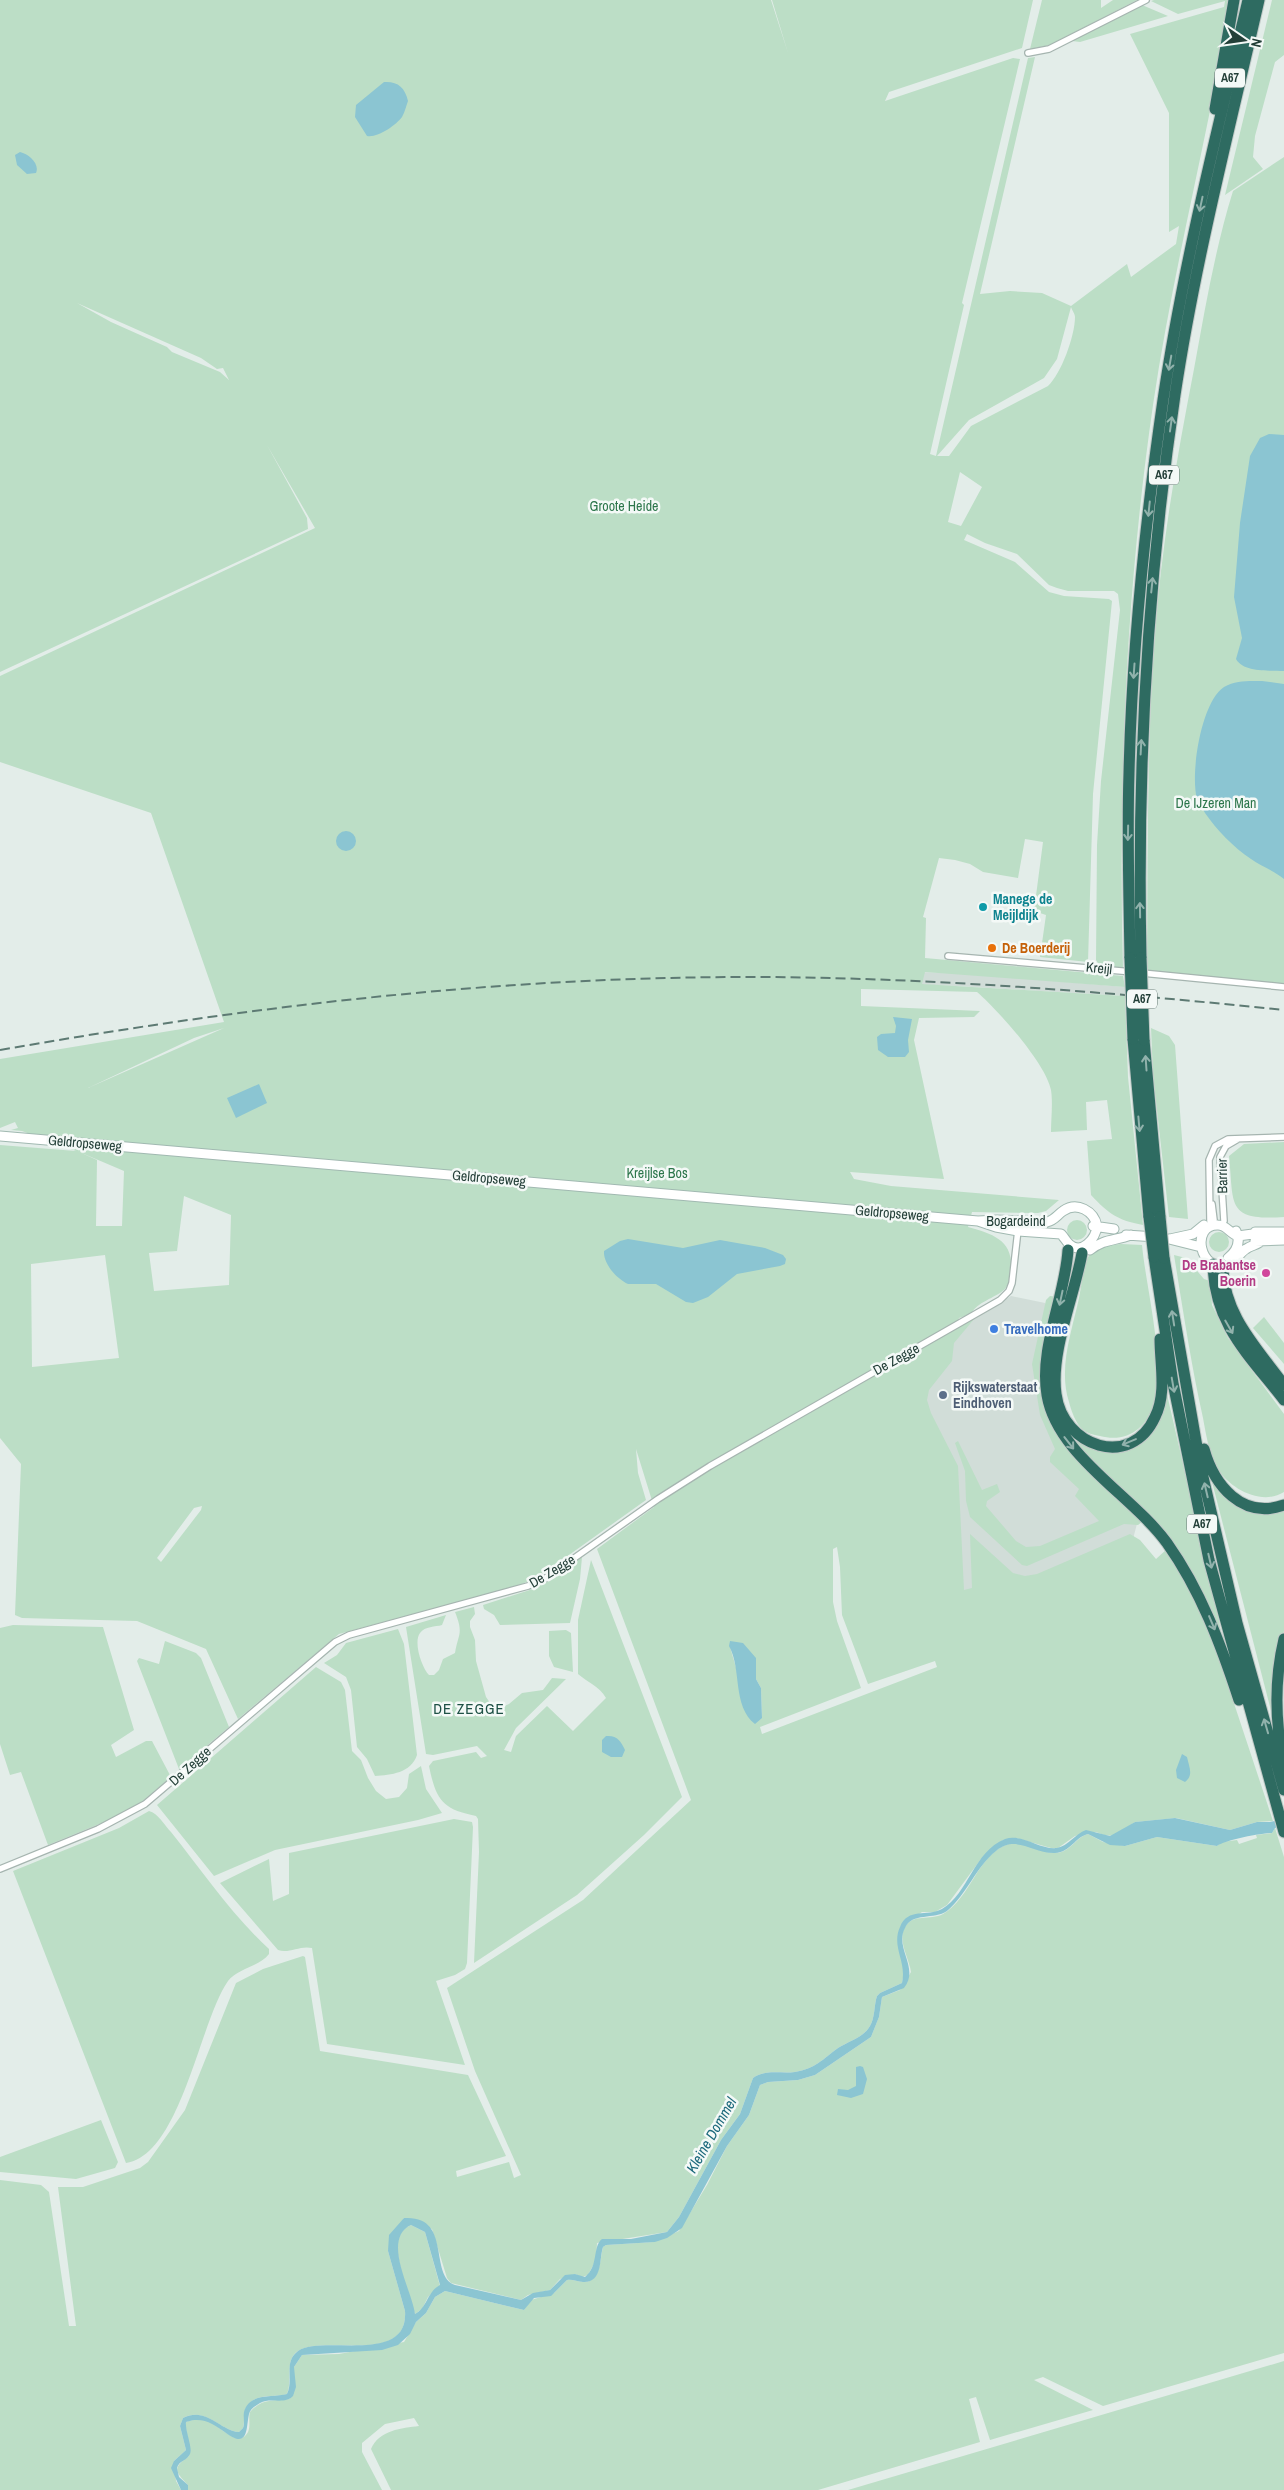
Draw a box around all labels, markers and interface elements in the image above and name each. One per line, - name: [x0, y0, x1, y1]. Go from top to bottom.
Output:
- north arrow: [1219, 15, 1269, 65]
- text: N: [1247, 37, 1266, 49]
- road number: A67: [1215, 68, 1245, 88]
- one-way arrow: [1196, 195, 1206, 211]
- one-way arrow: [1164, 355, 1174, 371]
- one-way arrow: [1166, 416, 1176, 432]
- road number: A67: [1149, 466, 1179, 484]
- park label: Groote Heide: [590, 497, 658, 515]
- one-way arrow: [1144, 500, 1154, 516]
- one-way arrow: [1148, 577, 1157, 593]
- one-way arrow: [1130, 662, 1139, 678]
- one-way arrow: [1137, 740, 1146, 756]
- park label: De IJzeren Man: [1175, 794, 1257, 812]
- one-way arrow: [1123, 824, 1133, 841]
- place label: Manege de Meijldijk: [993, 890, 1052, 924]
- marker: Manege de Meijldijk: [977, 901, 989, 913]
- one-way arrow: [1135, 902, 1145, 918]
- place label: De Boerderij: [1002, 939, 1070, 957]
- marker: De Boerderij: [986, 942, 998, 954]
- street label: Kreijl: [1085, 958, 1113, 978]
- road number: A67: [1127, 990, 1157, 1009]
- one-way arrow: [1141, 1055, 1150, 1071]
- one-way arrow: [1134, 1115, 1144, 1131]
- street label: Geldropseweg: [47, 1131, 123, 1155]
- street label: Barrier: [1213, 1158, 1231, 1194]
- park label: Kreijlse Bos: [626, 1164, 688, 1182]
- street label: Geldropseweg: [451, 1166, 527, 1190]
- street label: Geldropseweg: [854, 1201, 930, 1225]
- street label: Bogardeind: [986, 1212, 1046, 1230]
- place label: De Brabantse Boerin: [1182, 1256, 1256, 1290]
- marker: De Brabantse Boerin: [1260, 1267, 1272, 1279]
- one-way arrow: [1056, 1290, 1065, 1306]
- one-way arrow: [1168, 1310, 1178, 1326]
- place label: Travelhome: [1004, 1320, 1068, 1338]
- one-way arrow: [1224, 1320, 1234, 1335]
- marker: Travelhome: [988, 1323, 1000, 1335]
- street label: De Zegge: [870, 1339, 922, 1379]
- one-way arrow: [1169, 1376, 1179, 1392]
- place label: Rijkswaterstaat Eindhoven: [953, 1378, 1037, 1412]
- marker: Rijkswaterstaat Eindhoven: [937, 1389, 949, 1401]
- one-way arrow: [1063, 1436, 1074, 1449]
- one-way arrow: [1122, 1438, 1137, 1447]
- one-way arrow: [1201, 1483, 1210, 1499]
- road number: A67: [1187, 1515, 1217, 1534]
- street label: De Zegge: [526, 1550, 578, 1592]
- one-way arrow: [1206, 1552, 1215, 1568]
- one-way arrow: [1208, 1615, 1217, 1631]
- district label: DE ZEGGE: [433, 1698, 505, 1719]
- one-way arrow: [1260, 1718, 1270, 1734]
- street label: De Zegge: [165, 1742, 215, 1790]
- water label: Kleine Dommel: [681, 2093, 741, 2177]

